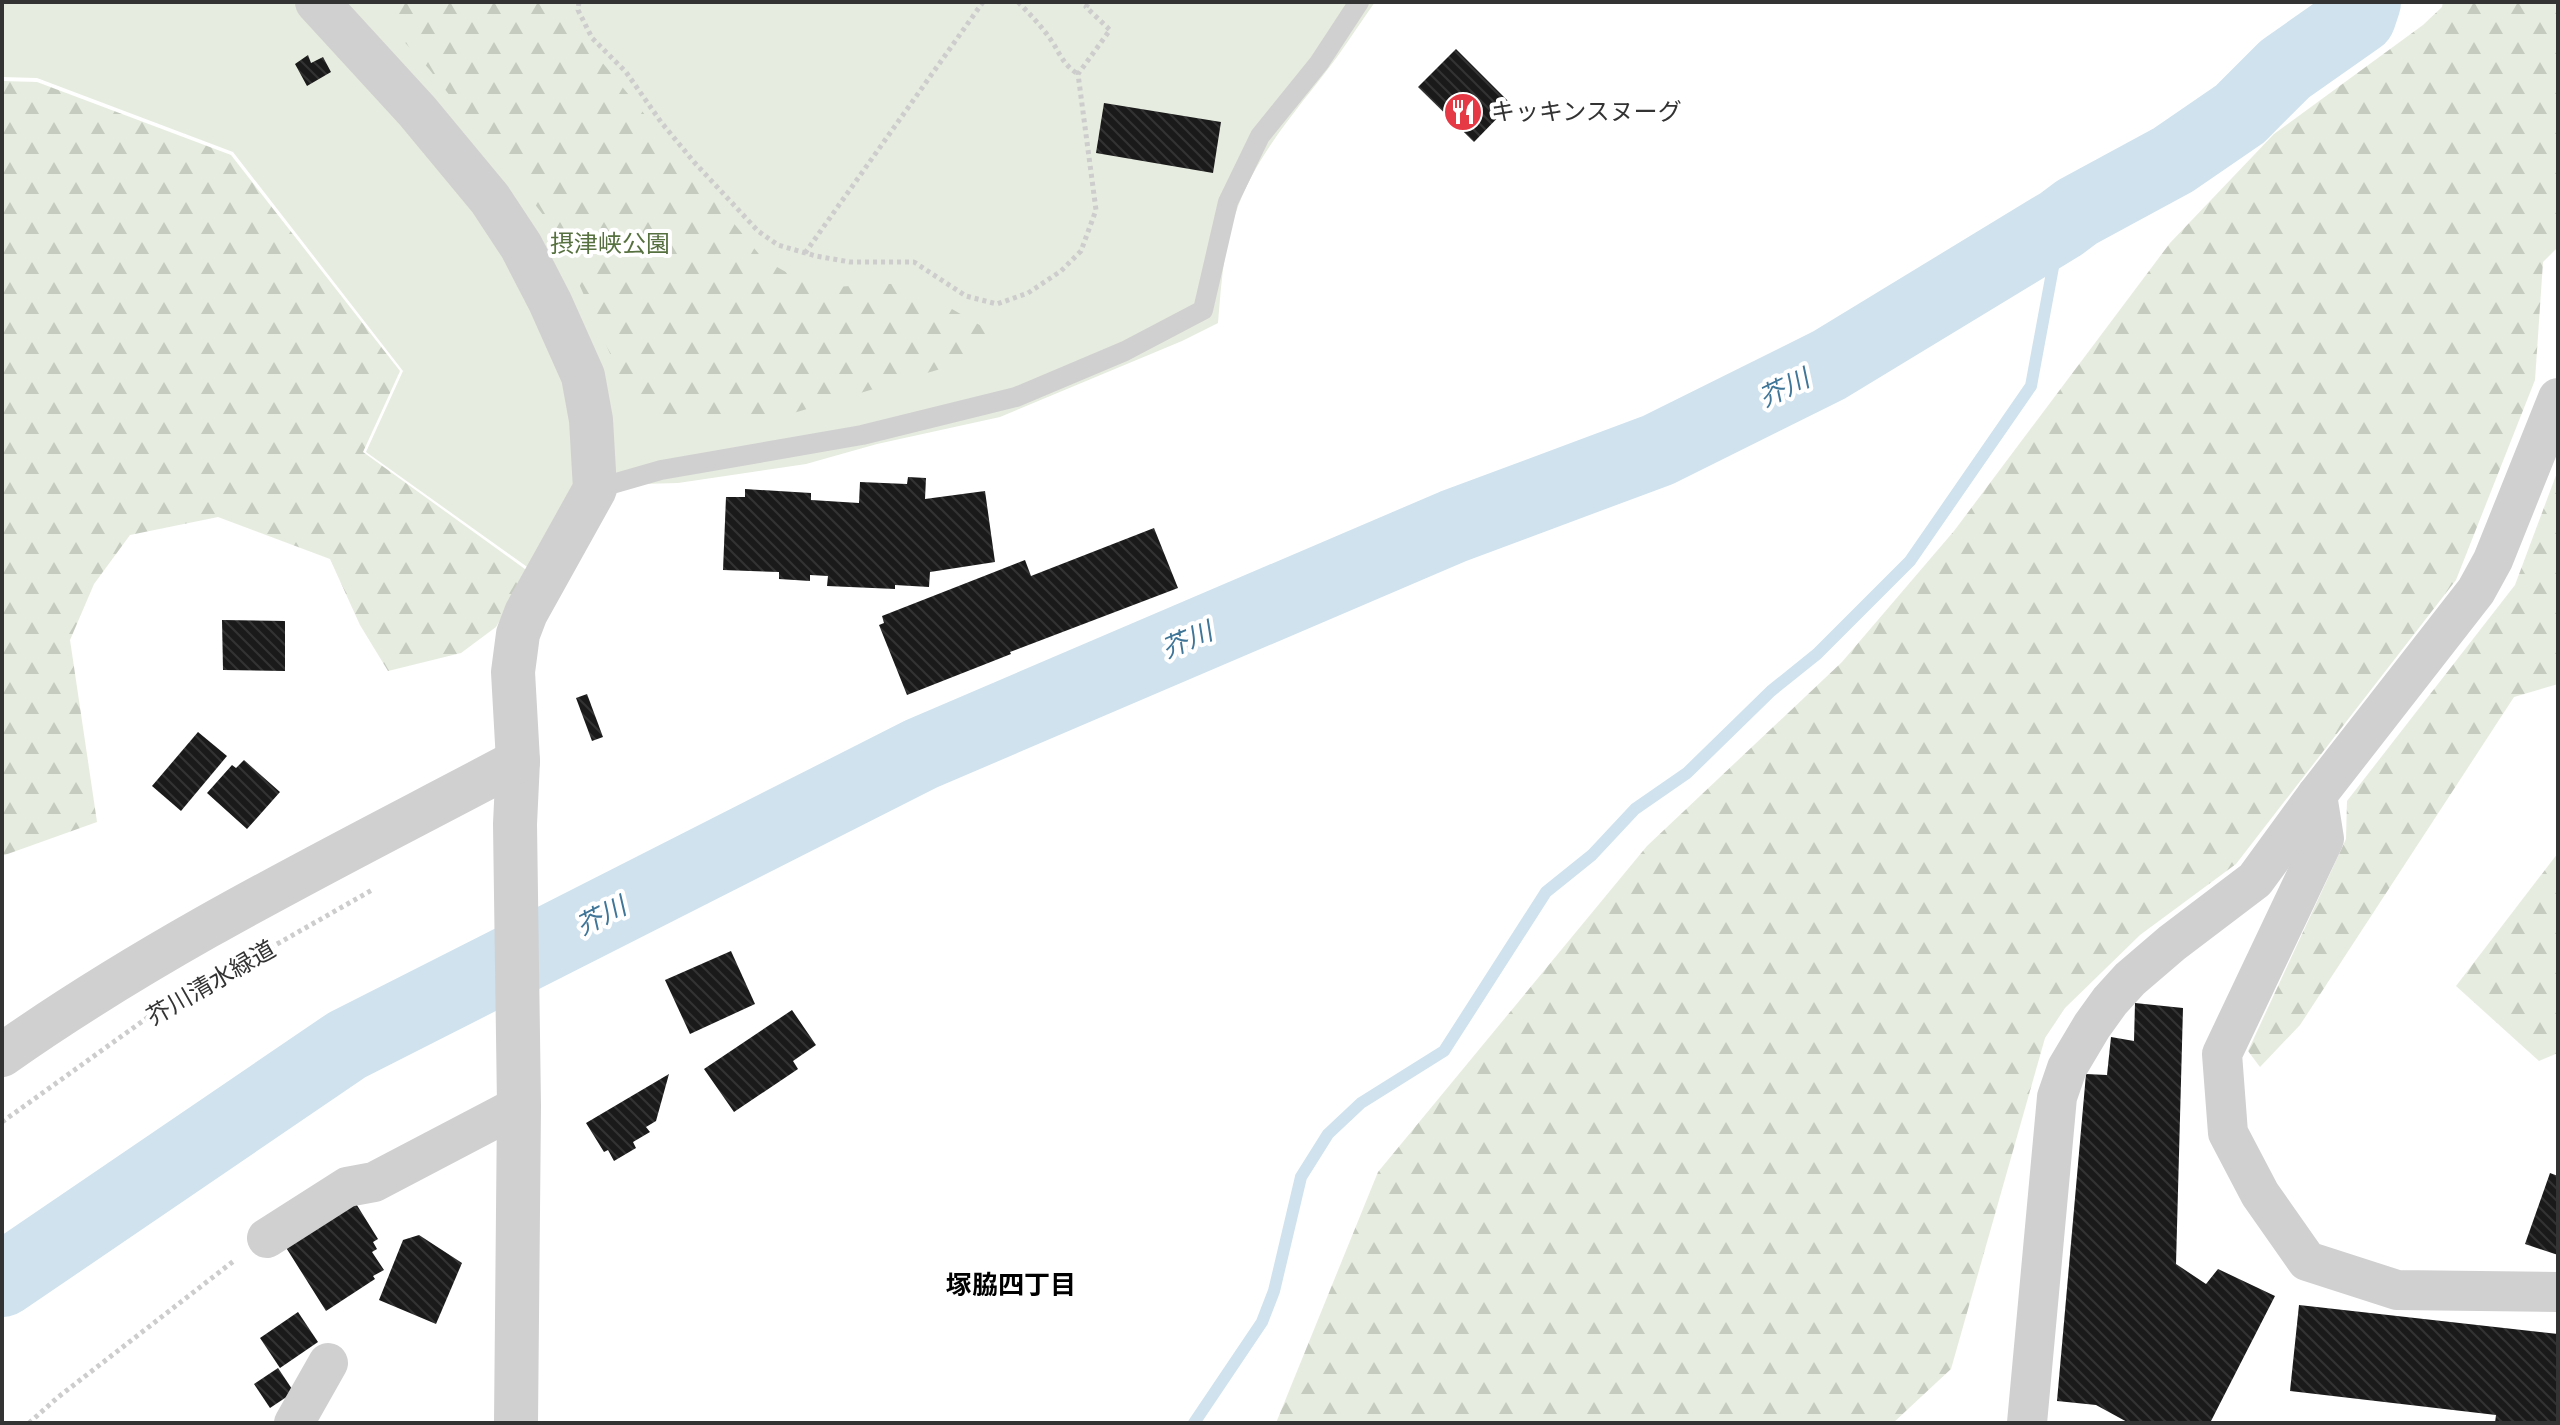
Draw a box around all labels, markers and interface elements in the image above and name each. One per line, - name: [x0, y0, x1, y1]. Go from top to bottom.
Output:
- restaurant icon: キッキンスヌーグ: [1442, 91, 1484, 133]
- place label: キッキンスヌーグ: [1491, 96, 1682, 125]
- park label: 摂津峡公園: [550, 228, 670, 257]
- water label: 芥川: [1753, 360, 1816, 412]
- water label: 芥川: [1156, 613, 1219, 663]
- water label: 芥川: [570, 888, 633, 940]
- street label: 芥川清水緑道: [141, 933, 280, 1030]
- district label: 塚脇四丁目: [946, 1268, 1076, 1299]

